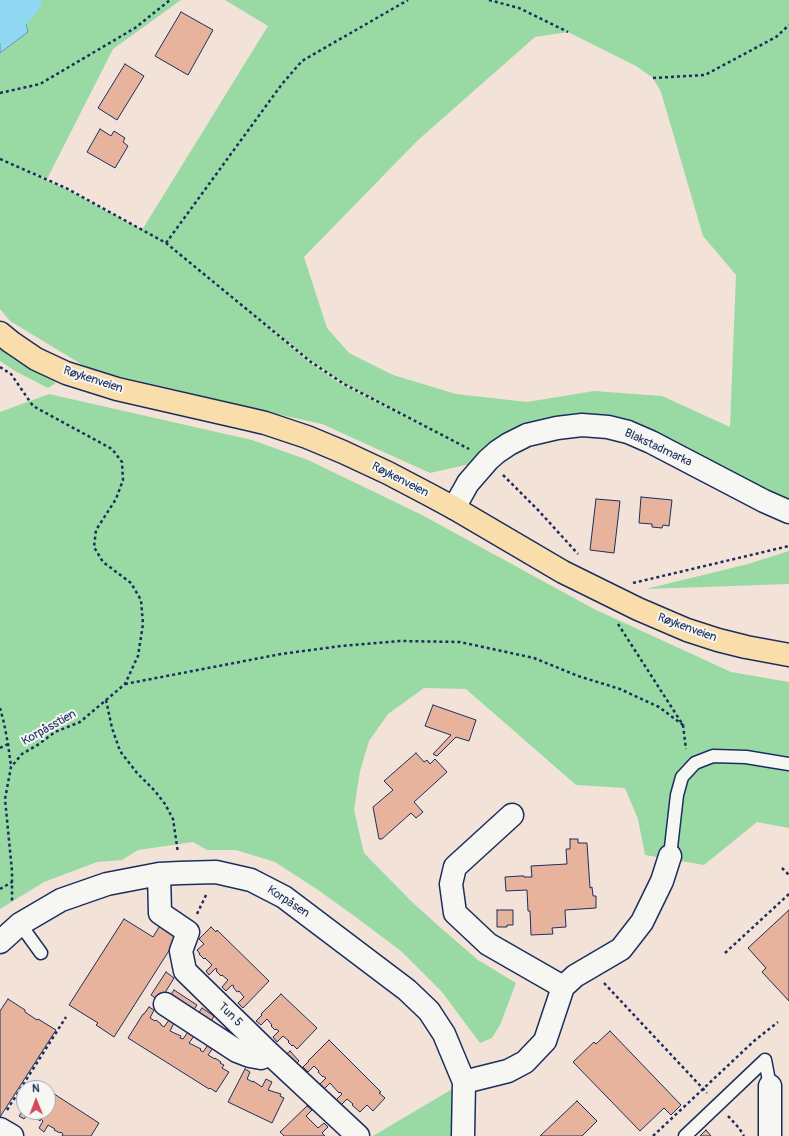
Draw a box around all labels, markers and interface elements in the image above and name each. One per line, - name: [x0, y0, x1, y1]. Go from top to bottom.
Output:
- street label: Røykenveien: [61, 364, 125, 396]
- street label: Blakstadmarka: [622, 426, 694, 470]
- street label: Røykenveien: [369, 460, 431, 500]
- street label: Røykenveien: [655, 611, 719, 645]
- street label: Korpåsstien: [19, 707, 79, 749]
- street label: Korpåsen: [264, 883, 312, 921]
- street label: Tun 5: [215, 1000, 245, 1030]
- north arrow: [16, 1080, 56, 1120]
- text: N: [32, 1082, 40, 1095]

